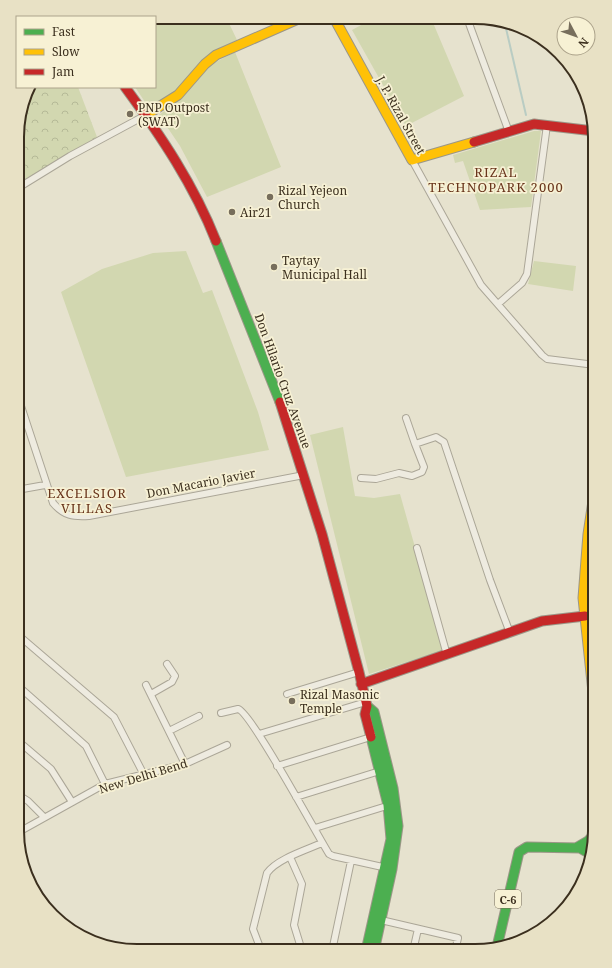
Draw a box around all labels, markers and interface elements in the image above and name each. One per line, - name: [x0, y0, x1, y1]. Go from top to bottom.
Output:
- legend: [16, 16, 156, 88]
- north arrow: [556, 16, 596, 56]
- text: Fast: [52, 23, 75, 40]
- text: N: [575, 35, 592, 51]
- text: Slow: [52, 43, 80, 60]
- text: Jam: [51, 63, 74, 80]
- street label: J. P. Rizal Street: [372, 72, 430, 157]
- place label: PNP Outpost (SWAT): [138, 99, 209, 130]
- marker: PNP Outpost (SWAT): [125, 109, 135, 119]
- district label: RIZAL TECHNOPARK 2000: [428, 163, 564, 196]
- place label: Rizal Yejeon Church: [278, 182, 347, 213]
- marker: Rizal Yejeon Church: [265, 192, 275, 202]
- place label: Air21: [240, 204, 271, 221]
- marker: Air21: [227, 207, 237, 217]
- place label: Taytay Municipal Hall: [282, 252, 367, 283]
- marker: Taytay Municipal Hall: [269, 262, 279, 272]
- street label: Don Hilario Cruz Avenue: [251, 311, 315, 451]
- street label: Don Macario Javier: [145, 464, 257, 502]
- district label: EXCELSIOR VILLAS: [47, 484, 127, 517]
- place label: Rizal Masonic Temple: [300, 686, 379, 717]
- marker: Rizal Masonic Temple: [287, 696, 297, 706]
- street label: New Delhi Bend: [97, 754, 190, 798]
- road number: C-6: [495, 890, 521, 908]

